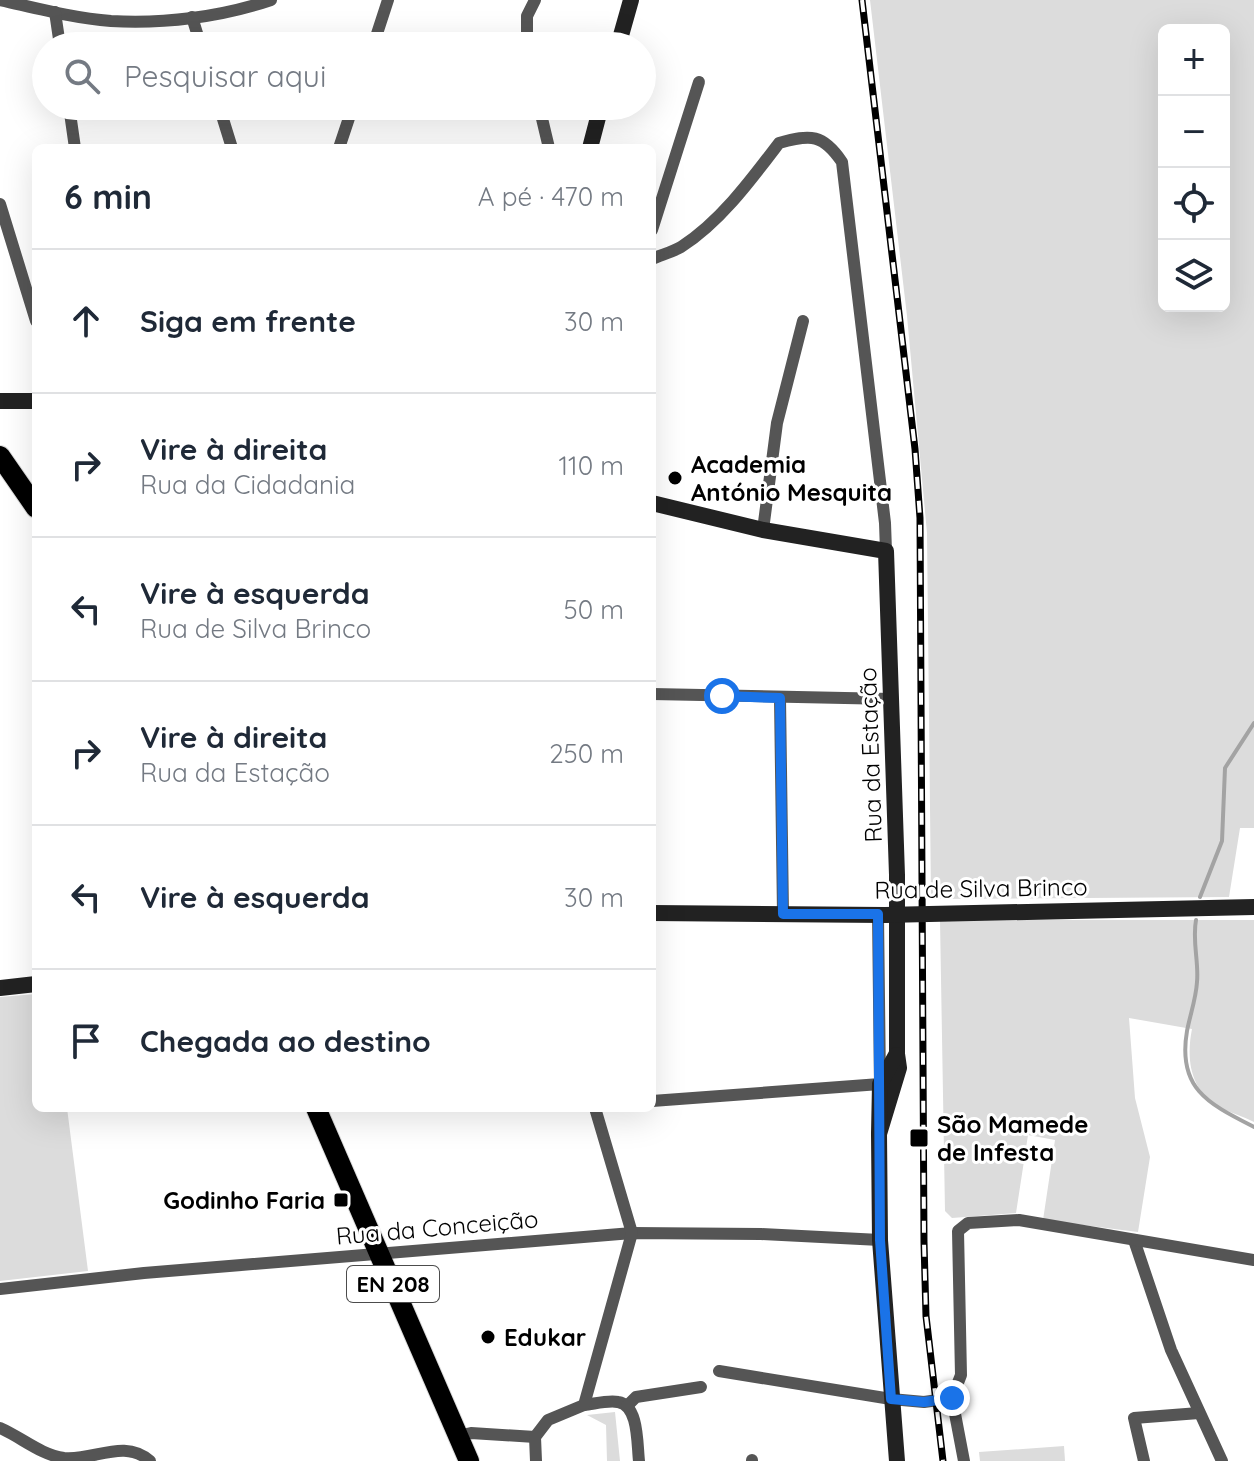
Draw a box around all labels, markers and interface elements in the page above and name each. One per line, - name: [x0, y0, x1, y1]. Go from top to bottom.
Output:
- map controls: [1158, 24, 1230, 312]
- button: +: [1158, 24, 1230, 96]
- search box: [32, 32, 656, 120]
- icon: search: [60, 54, 104, 98]
- text: Pesquisar aqui: [124, 57, 326, 95]
- button: −: [1158, 96, 1230, 168]
- button: locate: [1158, 168, 1230, 240]
- text: 6 min: [64, 175, 152, 218]
- text: A pé · 470 m: [478, 180, 624, 213]
- button: layers: [1158, 240, 1230, 312]
- icon: ahead: [64, 299, 108, 343]
- text: Siga em frente: [140, 302, 356, 340]
- text: 30 m: [564, 305, 624, 338]
- text: Vire à direita: [140, 430, 327, 468]
- icon: right: [64, 443, 108, 487]
- text: 110 m: [558, 449, 624, 482]
- place label: Academia António Mesquita: [691, 449, 892, 507]
- text: Rua da Cidadania: [140, 468, 355, 501]
- marker: Academia António Mesquita: [666, 469, 684, 487]
- text: Vire à esquerda: [140, 574, 369, 612]
- icon: left: [64, 587, 108, 631]
- text: 50 m: [564, 593, 624, 626]
- text: Rua de Silva Brinco: [140, 612, 371, 645]
- street label: Rua da Estação: [852, 667, 888, 843]
- route start: [704, 678, 740, 714]
- text: Vire à direita: [140, 718, 327, 756]
- icon: right: [64, 731, 108, 775]
- text: 250 m: [549, 737, 624, 770]
- text: Rua da Estação: [140, 756, 330, 789]
- street label: Rua de Silva Brinco: [874, 871, 1088, 905]
- icon: left: [64, 875, 108, 919]
- text: Vire à esquerda: [140, 878, 369, 916]
- text: 30 m: [564, 881, 624, 914]
- icon: arrive: [64, 1019, 108, 1063]
- text: Chegada ao destino: [140, 1022, 431, 1060]
- place label: São Mamede de Infesta: [937, 1109, 1088, 1167]
- marker: São Mamede de Infesta: [908, 1127, 930, 1149]
- place label: Godinho Faria: [163, 1185, 325, 1215]
- marker: Godinho Faria: [332, 1191, 350, 1209]
- street label: Rua da Conceição: [335, 1203, 539, 1251]
- road number: EN 208: [347, 1266, 439, 1302]
- place label: Edukar: [504, 1322, 586, 1352]
- marker: Edukar: [479, 1328, 497, 1346]
- route end: [934, 1380, 970, 1416]

